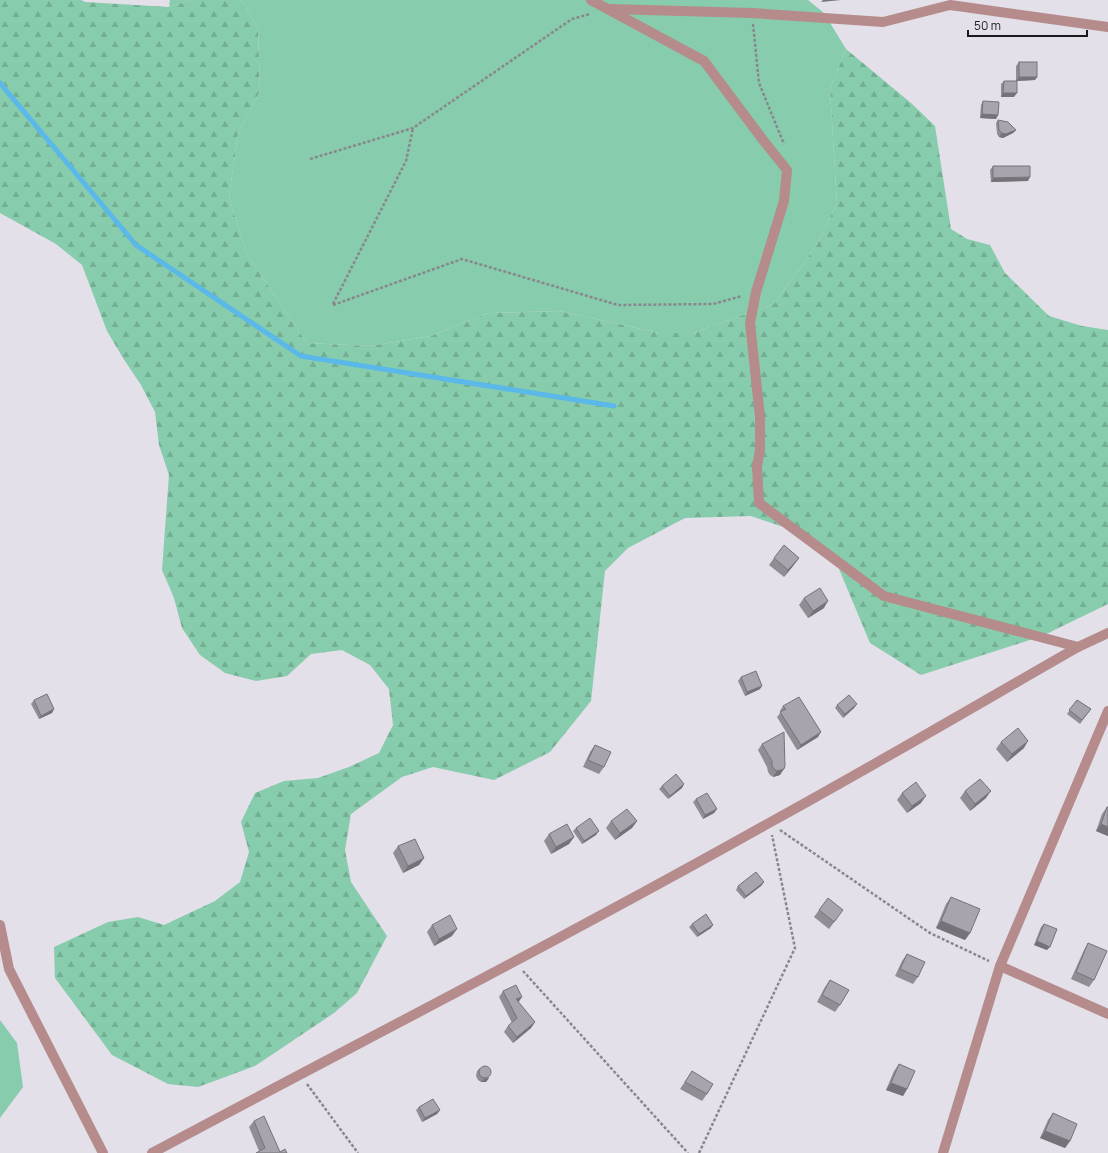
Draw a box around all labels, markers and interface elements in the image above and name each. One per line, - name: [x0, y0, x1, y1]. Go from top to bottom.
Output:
- scale bar: [968, 12, 1087, 38]
- text: 50 m: [974, 17, 1001, 34]

